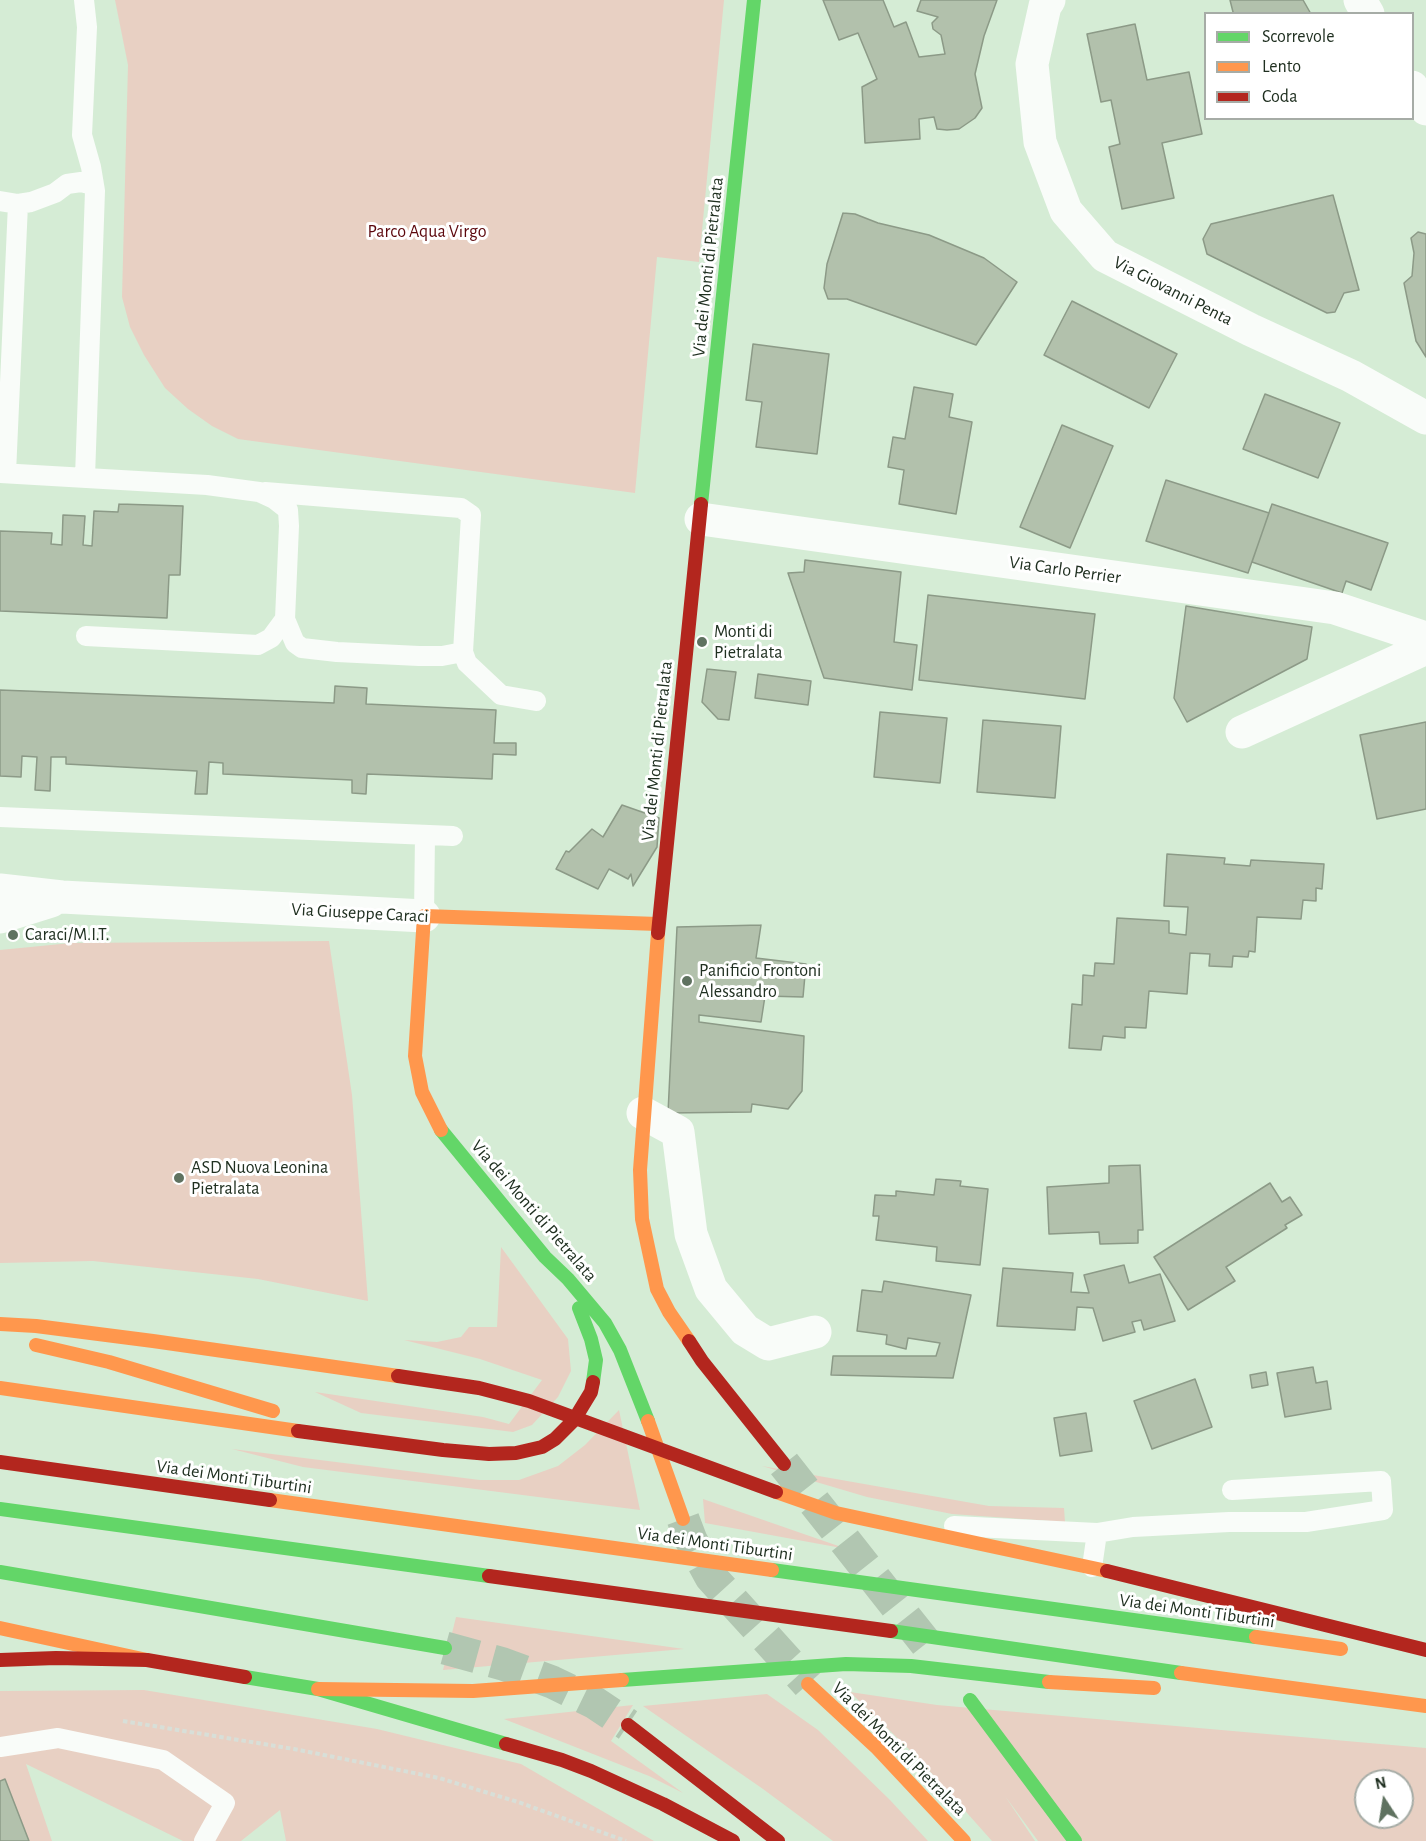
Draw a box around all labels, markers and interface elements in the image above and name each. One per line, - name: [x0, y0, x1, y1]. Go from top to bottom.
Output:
- legend: [1204, 12, 1414, 120]
- text: Scorrevole: [1262, 28, 1335, 46]
- text: Lento: [1262, 58, 1301, 76]
- text: Coda: [1262, 88, 1297, 106]
- street label: Via dei Monti di Pietralata: [688, 176, 728, 358]
- park label: Parco Aqua Virgo: [367, 221, 487, 243]
- street label: Via Giovanni Penta: [1110, 252, 1236, 330]
- street label: Via Carlo Perrier: [1008, 551, 1122, 589]
- place label: Monti di Pietralata: [714, 621, 783, 664]
- marker: Monti di Pietralata: [695, 635, 709, 649]
- street label: Via dei Monti di Pietralata: [637, 660, 677, 842]
- street label: Via Giuseppe Caraci: [291, 899, 429, 927]
- place label: Caraci/M.I.T.: [25, 924, 110, 946]
- marker: Caraci/M.I.T.: [6, 928, 20, 942]
- place label: Panificio Frontoni Alessandro: [699, 960, 821, 1002]
- marker: Panificio Frontoni Alessandro: [680, 974, 694, 988]
- street label: Via dei Monti di Pietralata: [467, 1136, 601, 1286]
- place label: ASD Nuova Leonina Pietralata: [191, 1157, 328, 1200]
- marker: ASD Nuova Leonina Pietralata: [172, 1171, 186, 1185]
- street label: Via dei Monti Tiburtini: [155, 1455, 313, 1499]
- street label: Via dei Monti Tiburtini: [636, 1522, 794, 1566]
- street label: Via dei Monti Tiburtini: [1118, 1589, 1276, 1633]
- street label: Via dei Monti di Pietralata: [827, 1677, 971, 1821]
- north arrow: [1354, 1769, 1414, 1829]
- text: N: [1374, 1774, 1388, 1792]

